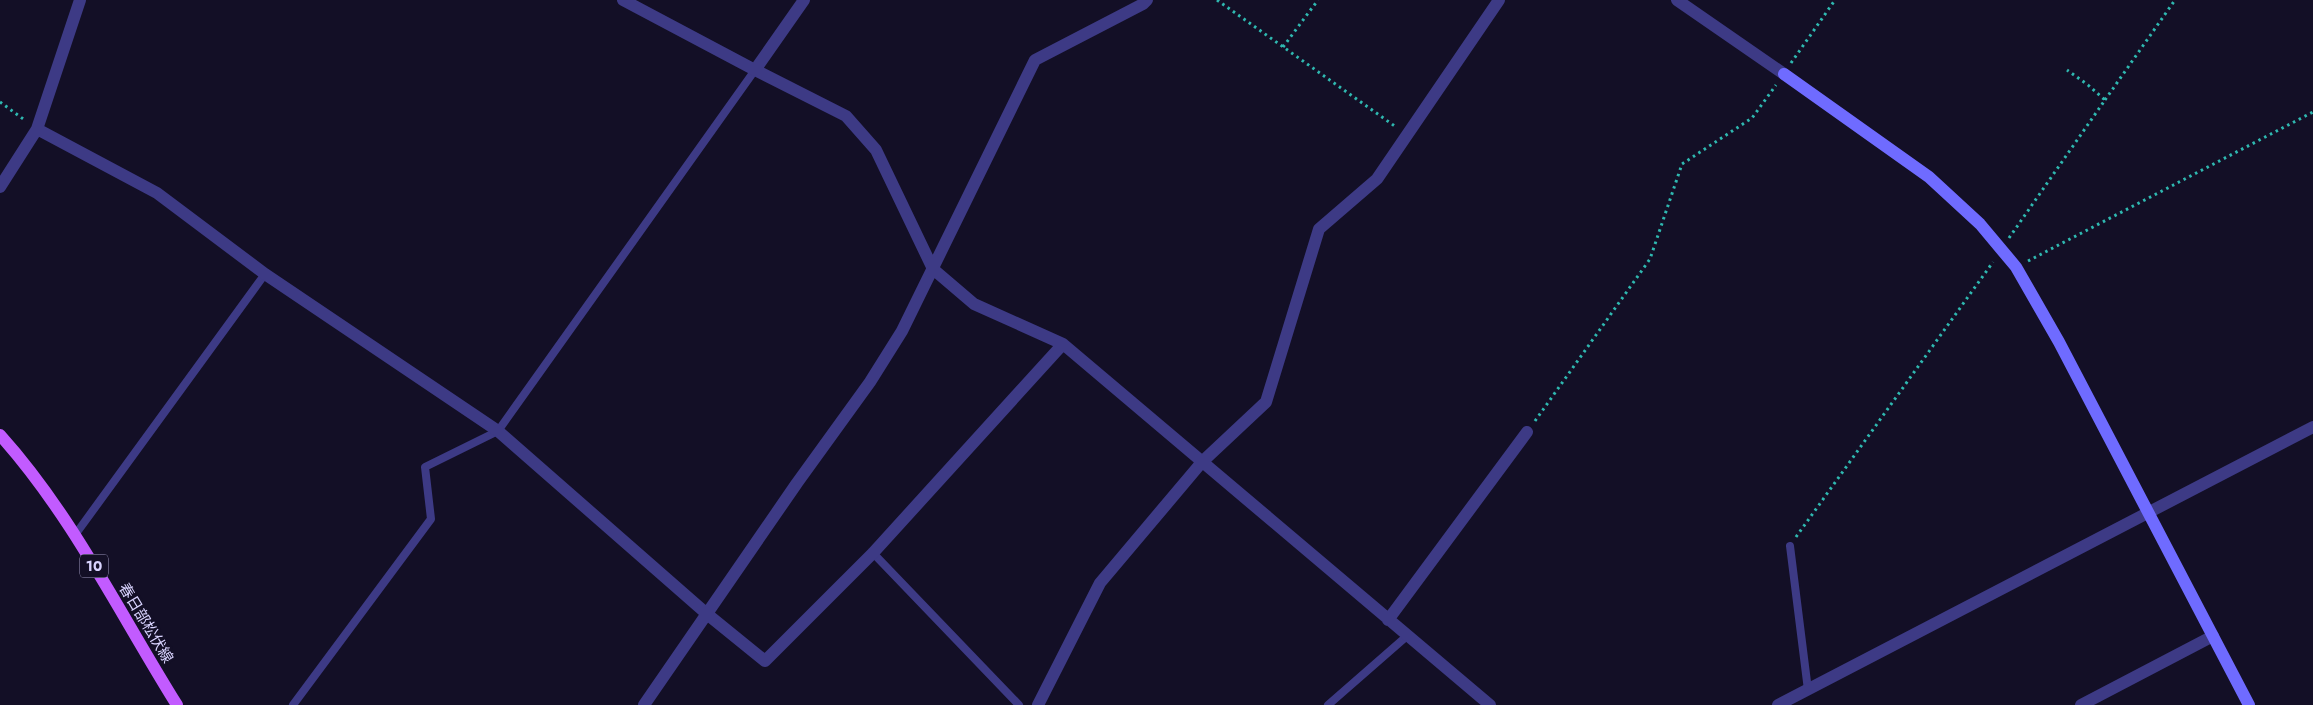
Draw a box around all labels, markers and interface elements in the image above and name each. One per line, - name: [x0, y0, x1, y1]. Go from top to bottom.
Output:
- road number: 10: [80, 554, 108, 578]
- street label: 春日部松伏線: [113, 579, 179, 667]

